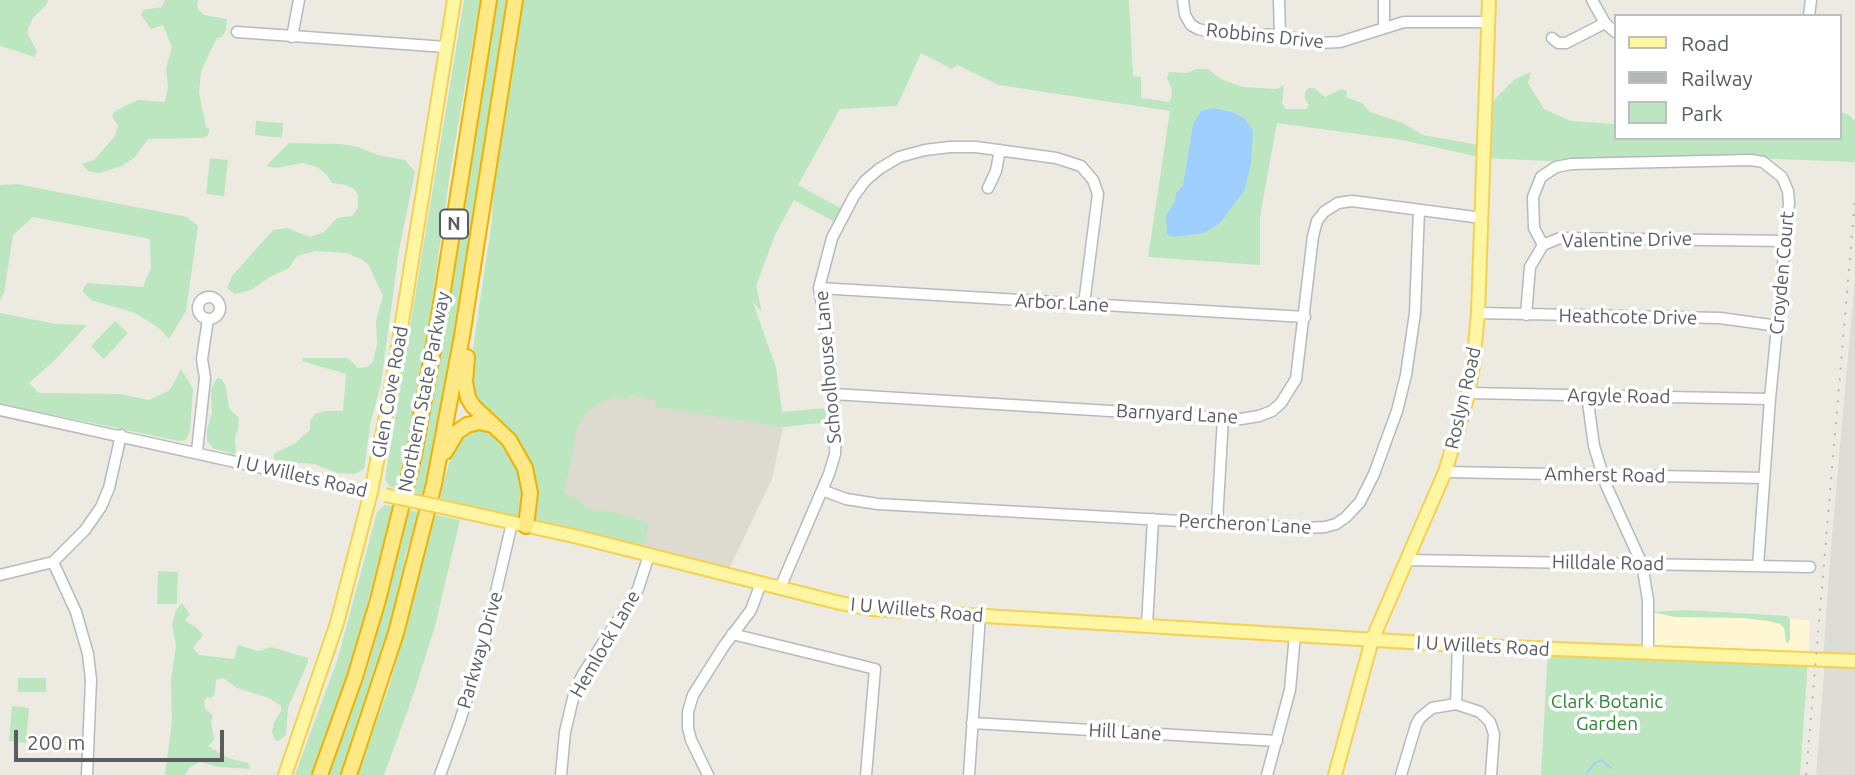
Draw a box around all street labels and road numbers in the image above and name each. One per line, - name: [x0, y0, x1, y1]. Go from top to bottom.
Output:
- street label: Robbins Drive: [1205, 18, 1325, 54]
- road number: N: [440, 210, 468, 238]
- street label: Croyden Court: [1765, 210, 1799, 336]
- street label: Valentine Drive: [1562, 227, 1692, 253]
- street label: Arbor Lane: [1014, 289, 1110, 317]
- street label: Northern State Parkway: [393, 290, 455, 494]
- street label: Schoolhouse Lane: [810, 290, 846, 444]
- street label: Heathcote Drive: [1558, 304, 1698, 330]
- street label: Glen Cove Road: [367, 324, 413, 460]
- street label: Roslyn Road: [1440, 345, 1486, 451]
- street label: Argyle Road: [1567, 384, 1671, 408]
- street label: Barnyard Lane: [1115, 399, 1239, 429]
- street label: I U Willets Road: [234, 450, 370, 502]
- street label: Amherst Road: [1544, 463, 1666, 487]
- street label: Percheron Lane: [1178, 509, 1312, 539]
- street label: Hilldale Road: [1552, 551, 1664, 575]
- street label: Hemlock Lane: [565, 586, 645, 702]
- street label: Parkway Drive: [452, 589, 508, 711]
- street label: I U Willets Road: [850, 593, 984, 627]
- street label: I U Willets Road: [1416, 631, 1550, 661]
- street label: Hill Lane: [1088, 719, 1162, 745]

